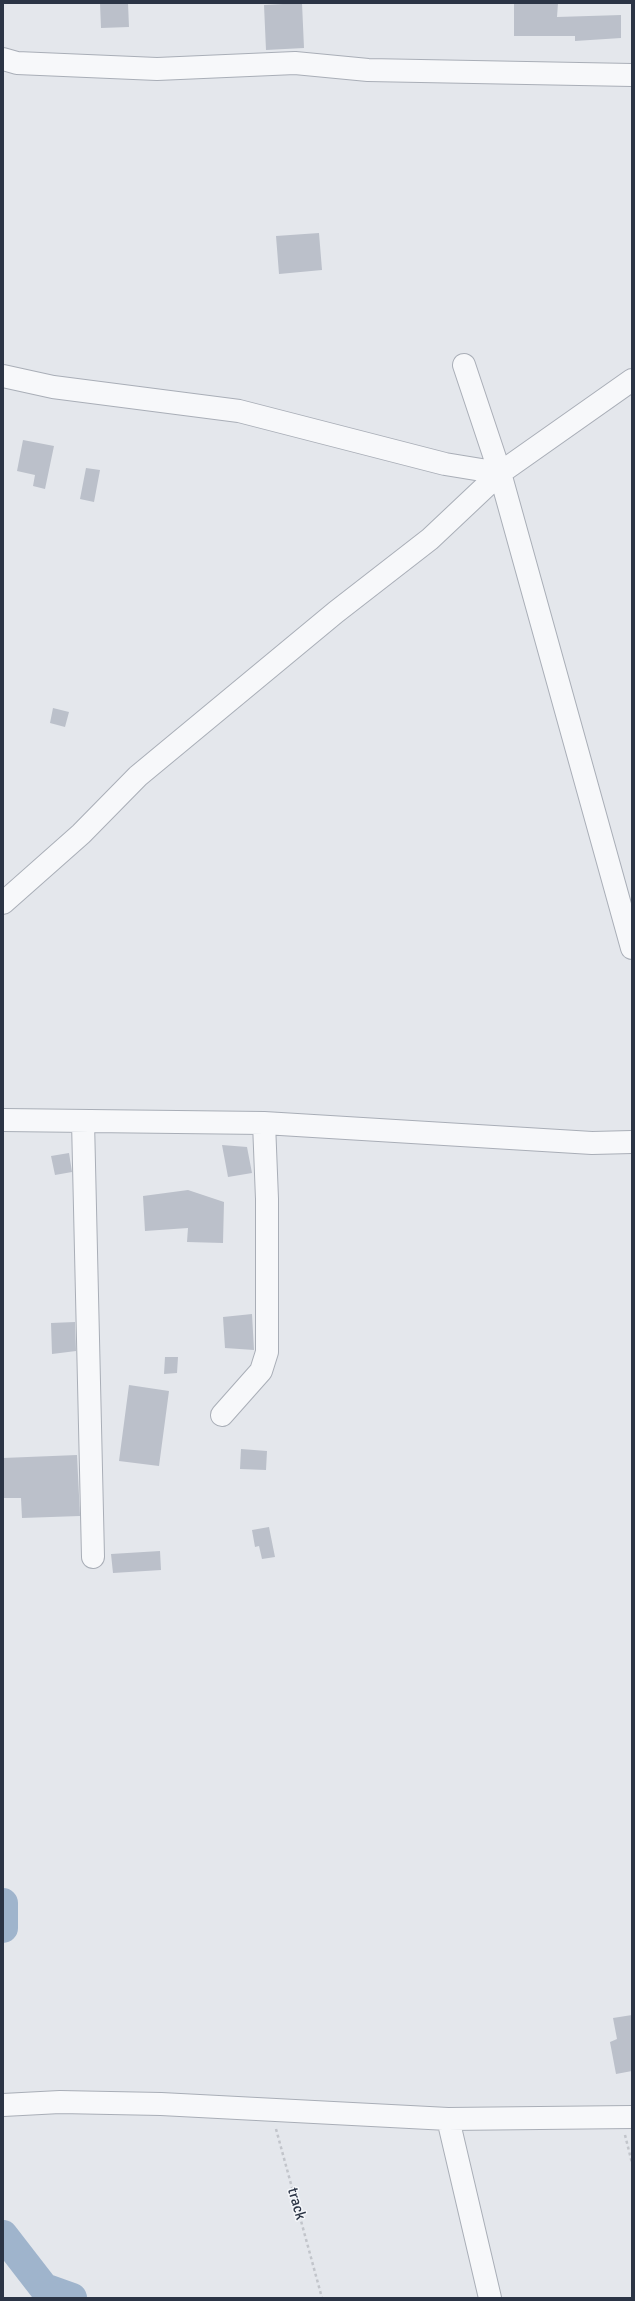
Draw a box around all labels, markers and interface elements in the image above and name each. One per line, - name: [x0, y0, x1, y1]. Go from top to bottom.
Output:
- street label: track: [283, 2186, 309, 2222]

